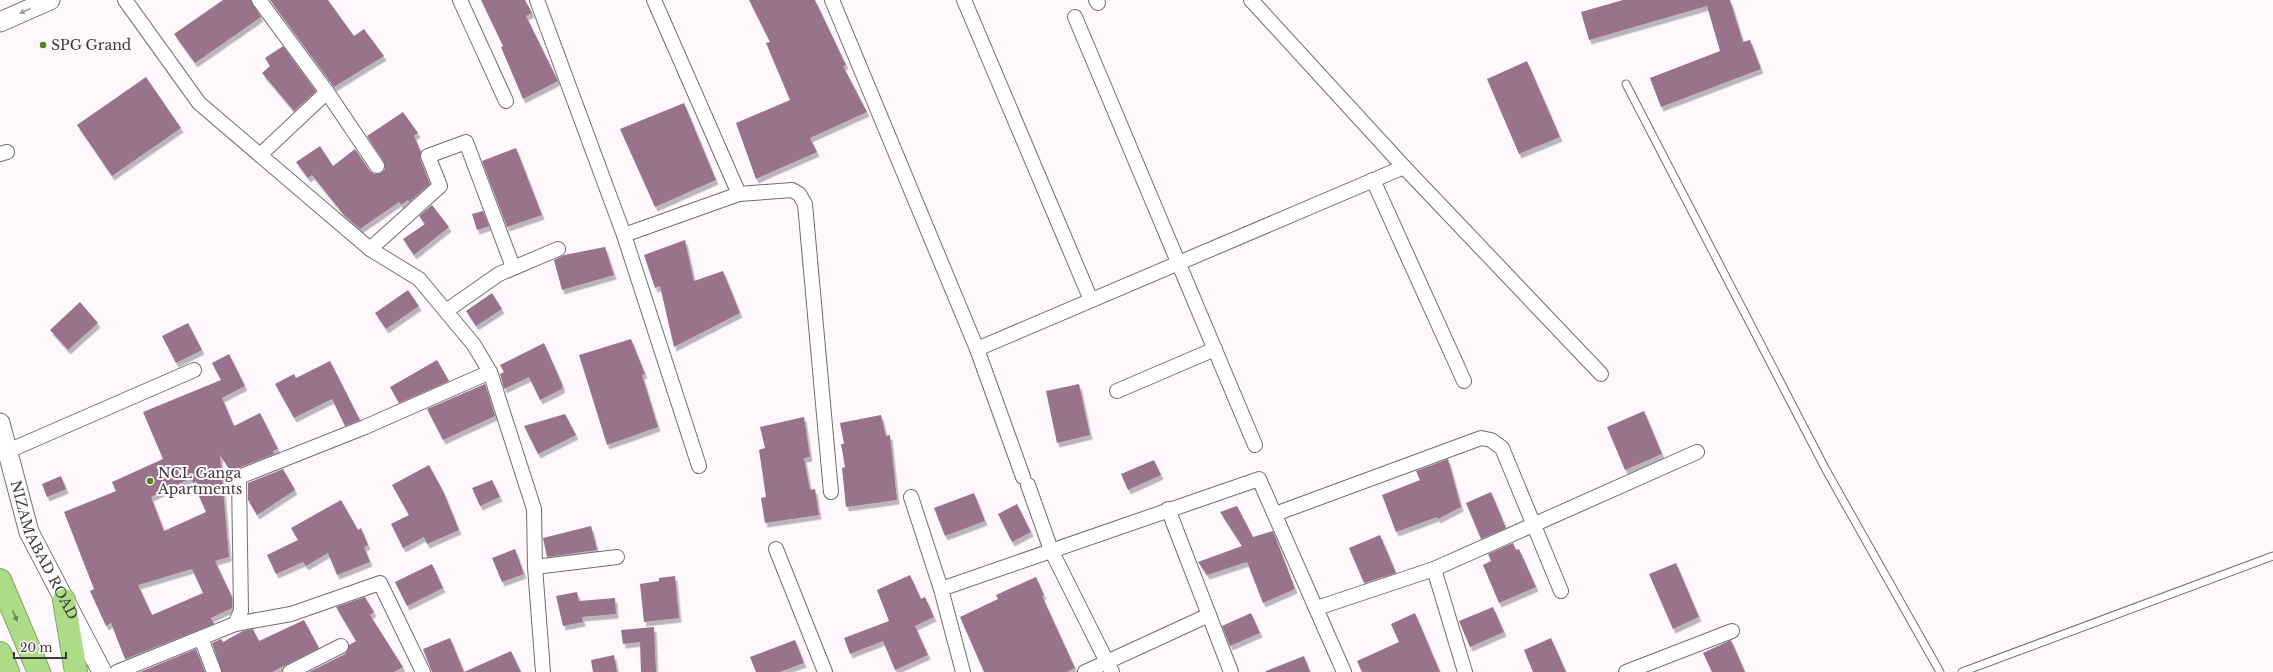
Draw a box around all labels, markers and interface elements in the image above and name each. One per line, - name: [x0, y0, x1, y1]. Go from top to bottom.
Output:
- one-way arrow: [20, 8, 31, 14]
- place label: SPG Grand: [51, 36, 132, 54]
- marker: SPG Grand: [38, 40, 48, 50]
- place label: NCL Ganga Apartments: [157, 464, 242, 498]
- marker: NCL Ganga Apartments: [145, 476, 155, 486]
- street label: NIZAMABAD ROAD: [7, 478, 82, 623]
- one-way arrow: [13, 611, 19, 623]
- scale bar: [14, 634, 66, 660]
- text: 20 m: [20, 640, 52, 655]

